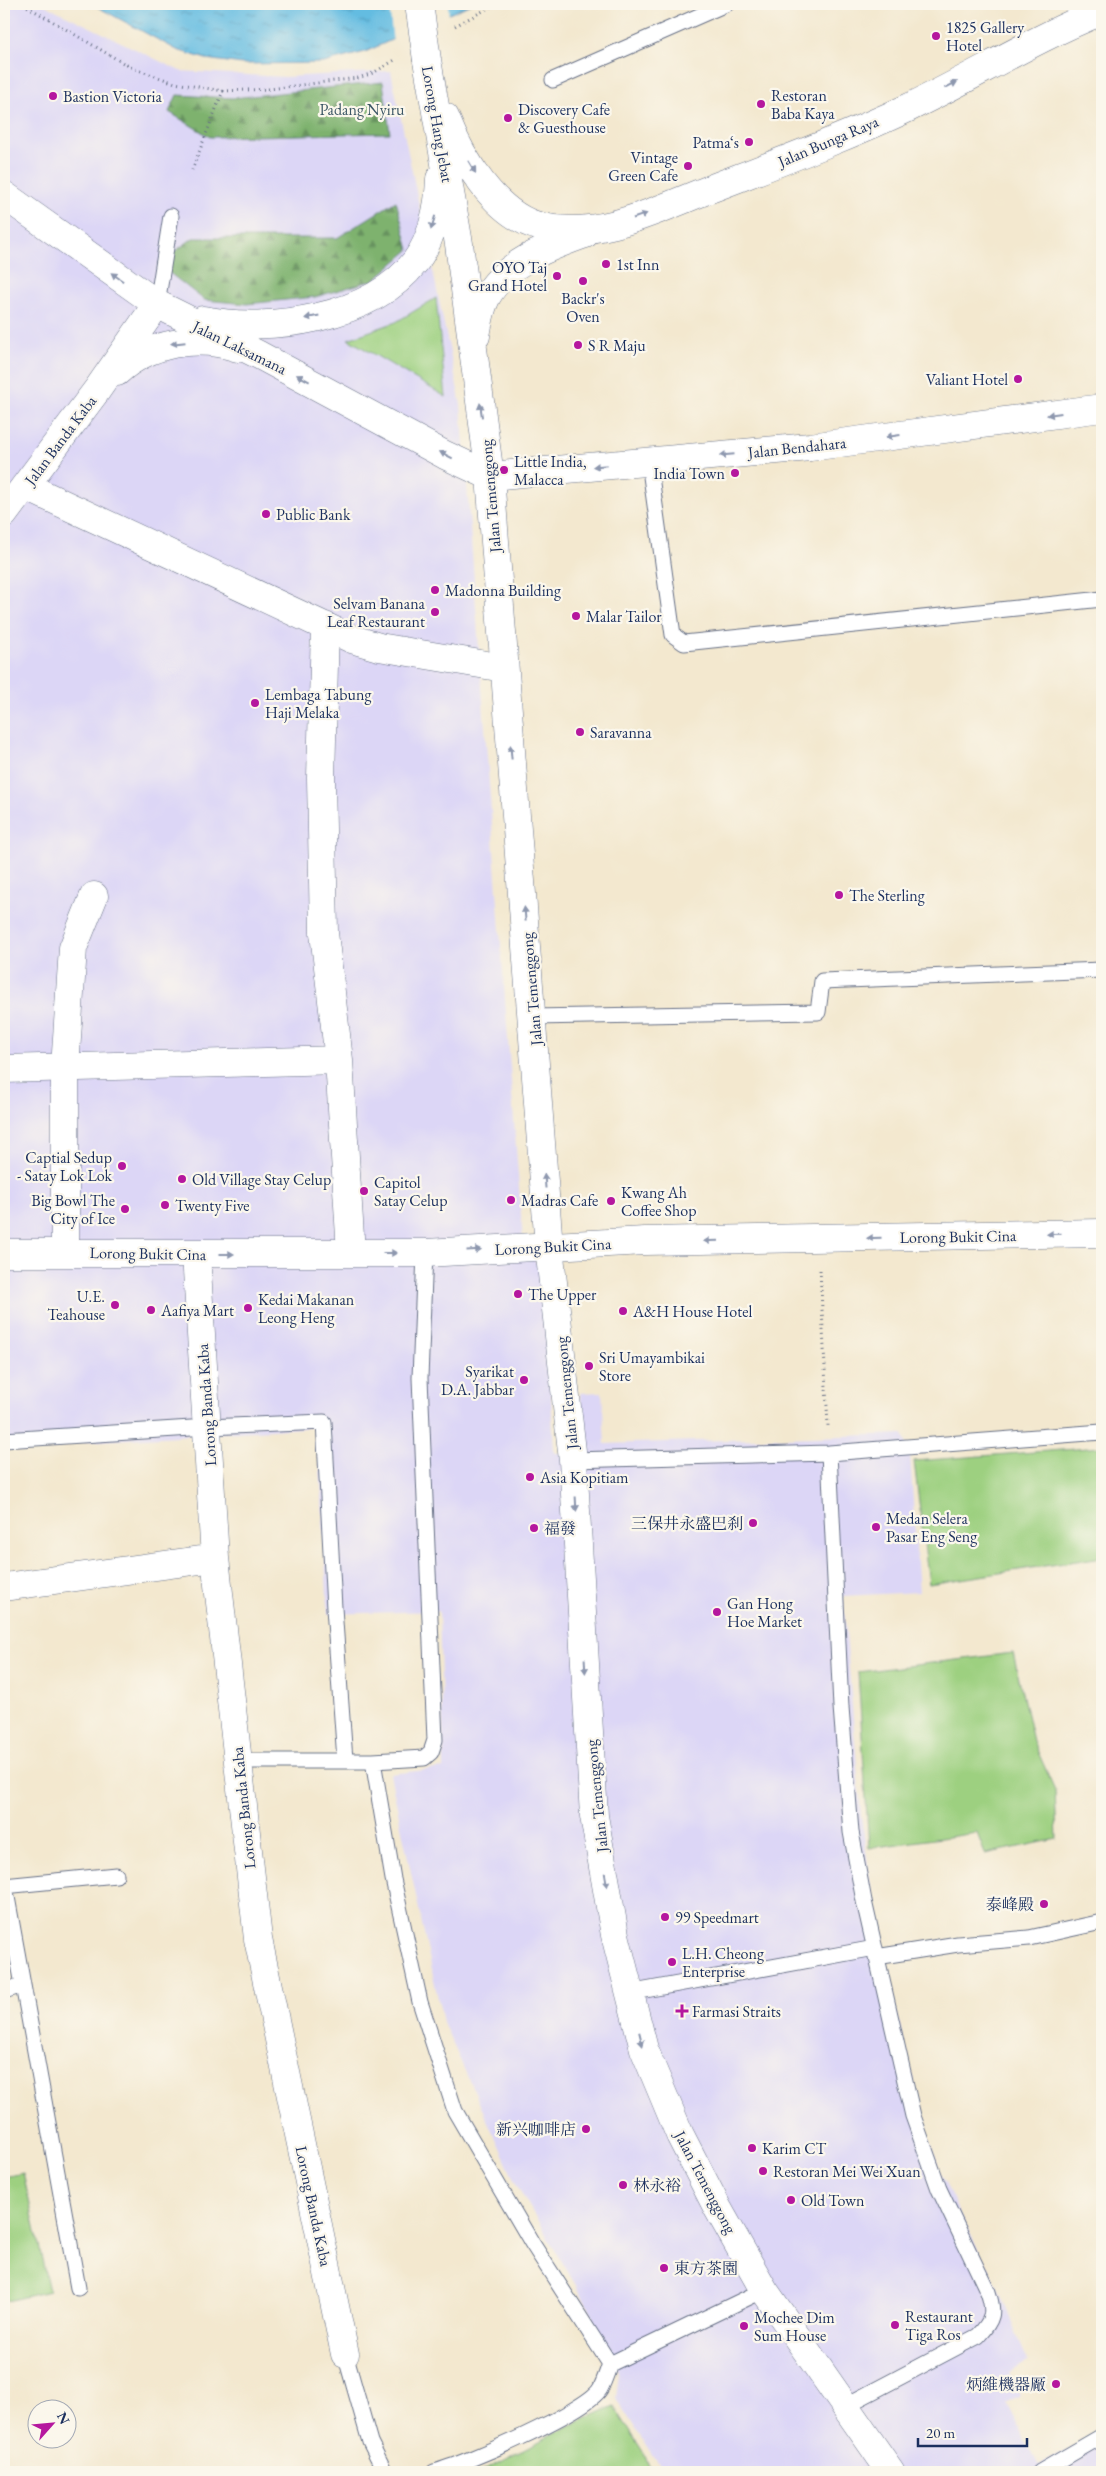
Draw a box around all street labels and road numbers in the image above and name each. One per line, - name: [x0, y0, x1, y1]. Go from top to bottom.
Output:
- street label: Lorong Hang Jebat: [417, 64, 458, 184]
- street label: Jalan Bunga Raya: [773, 111, 882, 173]
- street label: Jalan Laksamana: [187, 315, 291, 380]
- street label: Jalan Banda Kaba: [19, 391, 101, 491]
- street label: Jalan Bendahara: [745, 432, 848, 463]
- street label: Jalan Temenggong: [475, 438, 506, 555]
- street label: Jalan Temenggong: [516, 931, 547, 1048]
- street label: Lorong Bukit Cina: [899, 1225, 1017, 1248]
- street label: Lorong Bukit Cina: [494, 1233, 612, 1260]
- street label: Lorong Bukit Cina: [89, 1242, 207, 1265]
- street label: Jalan Temenggong: [550, 1334, 583, 1452]
- street label: Lorong Banda Kaba: [192, 1342, 221, 1467]
- street label: Jalan Temenggong: [580, 1737, 613, 1855]
- street label: Lorong Banda Kaba: [227, 1745, 260, 1870]
- street label: Jalan Temenggong: [669, 2125, 742, 2238]
- street label: Lorong Banda Kaba: [290, 2144, 337, 2269]

